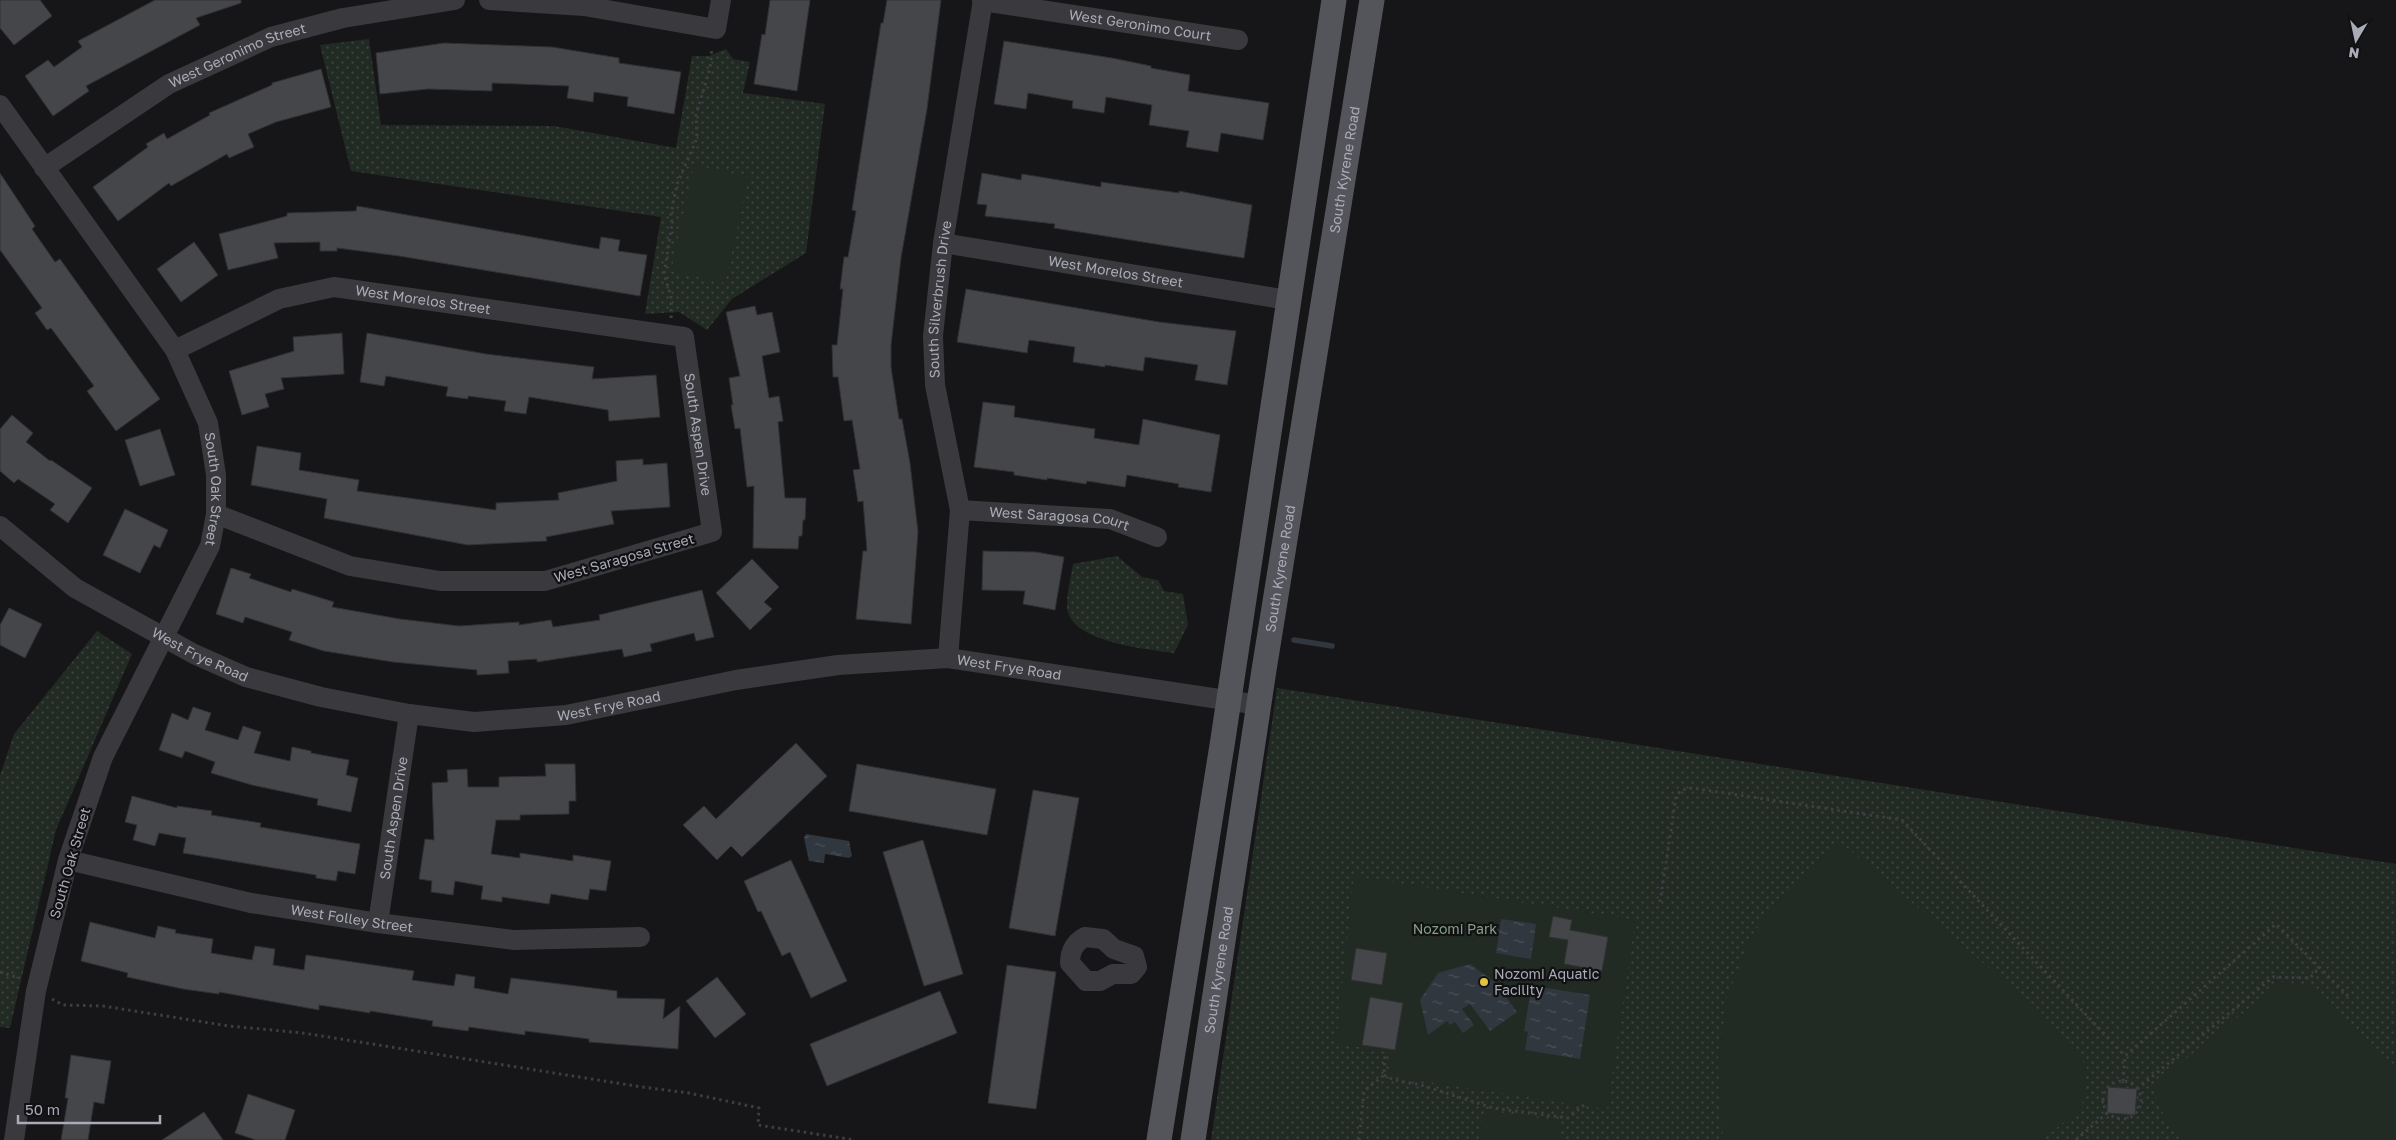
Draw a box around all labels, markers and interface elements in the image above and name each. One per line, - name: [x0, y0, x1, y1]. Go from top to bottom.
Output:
- street label: West Geronimo Court: [1068, 5, 1213, 44]
- north arrow: [2331, 15, 2381, 65]
- street label: West Geronimo Street: [166, 19, 308, 91]
- text: N: [2347, 44, 2360, 63]
- street label: South Kyrene Road: [1326, 105, 1363, 235]
- street label: South Silverbrush Drive: [924, 219, 955, 379]
- street label: West Morelos Street: [1047, 252, 1185, 291]
- street label: West Morelos Street: [354, 281, 492, 317]
- street label: South Aspen Drive: [681, 372, 716, 497]
- street label: South Oak Street: [202, 431, 225, 548]
- street label: West Saragosa Court: [989, 503, 1132, 534]
- street label: South Kyrene Road: [1261, 504, 1298, 633]
- street label: West Saragosa Street: [552, 529, 696, 586]
- street label: West Frye Road: [149, 623, 251, 685]
- street label: West Frye Road: [956, 650, 1063, 683]
- street label: West Frye Road: [556, 687, 662, 724]
- street label: South Aspen Drive: [376, 756, 411, 881]
- street label: South Oak Street: [46, 805, 93, 920]
- street label: West Folley Street: [289, 900, 414, 935]
- street label: South Kyrene Road: [1200, 905, 1236, 1035]
- park label: Nozomi Park: [1413, 920, 1497, 937]
- place label: Nozomi Aquatic Facility: [1494, 965, 1600, 998]
- marker: Nozomi Aquatic Facility: [1478, 976, 1490, 988]
- scale bar: [18, 1092, 160, 1124]
- text: 50 m: [25, 1100, 60, 1118]

